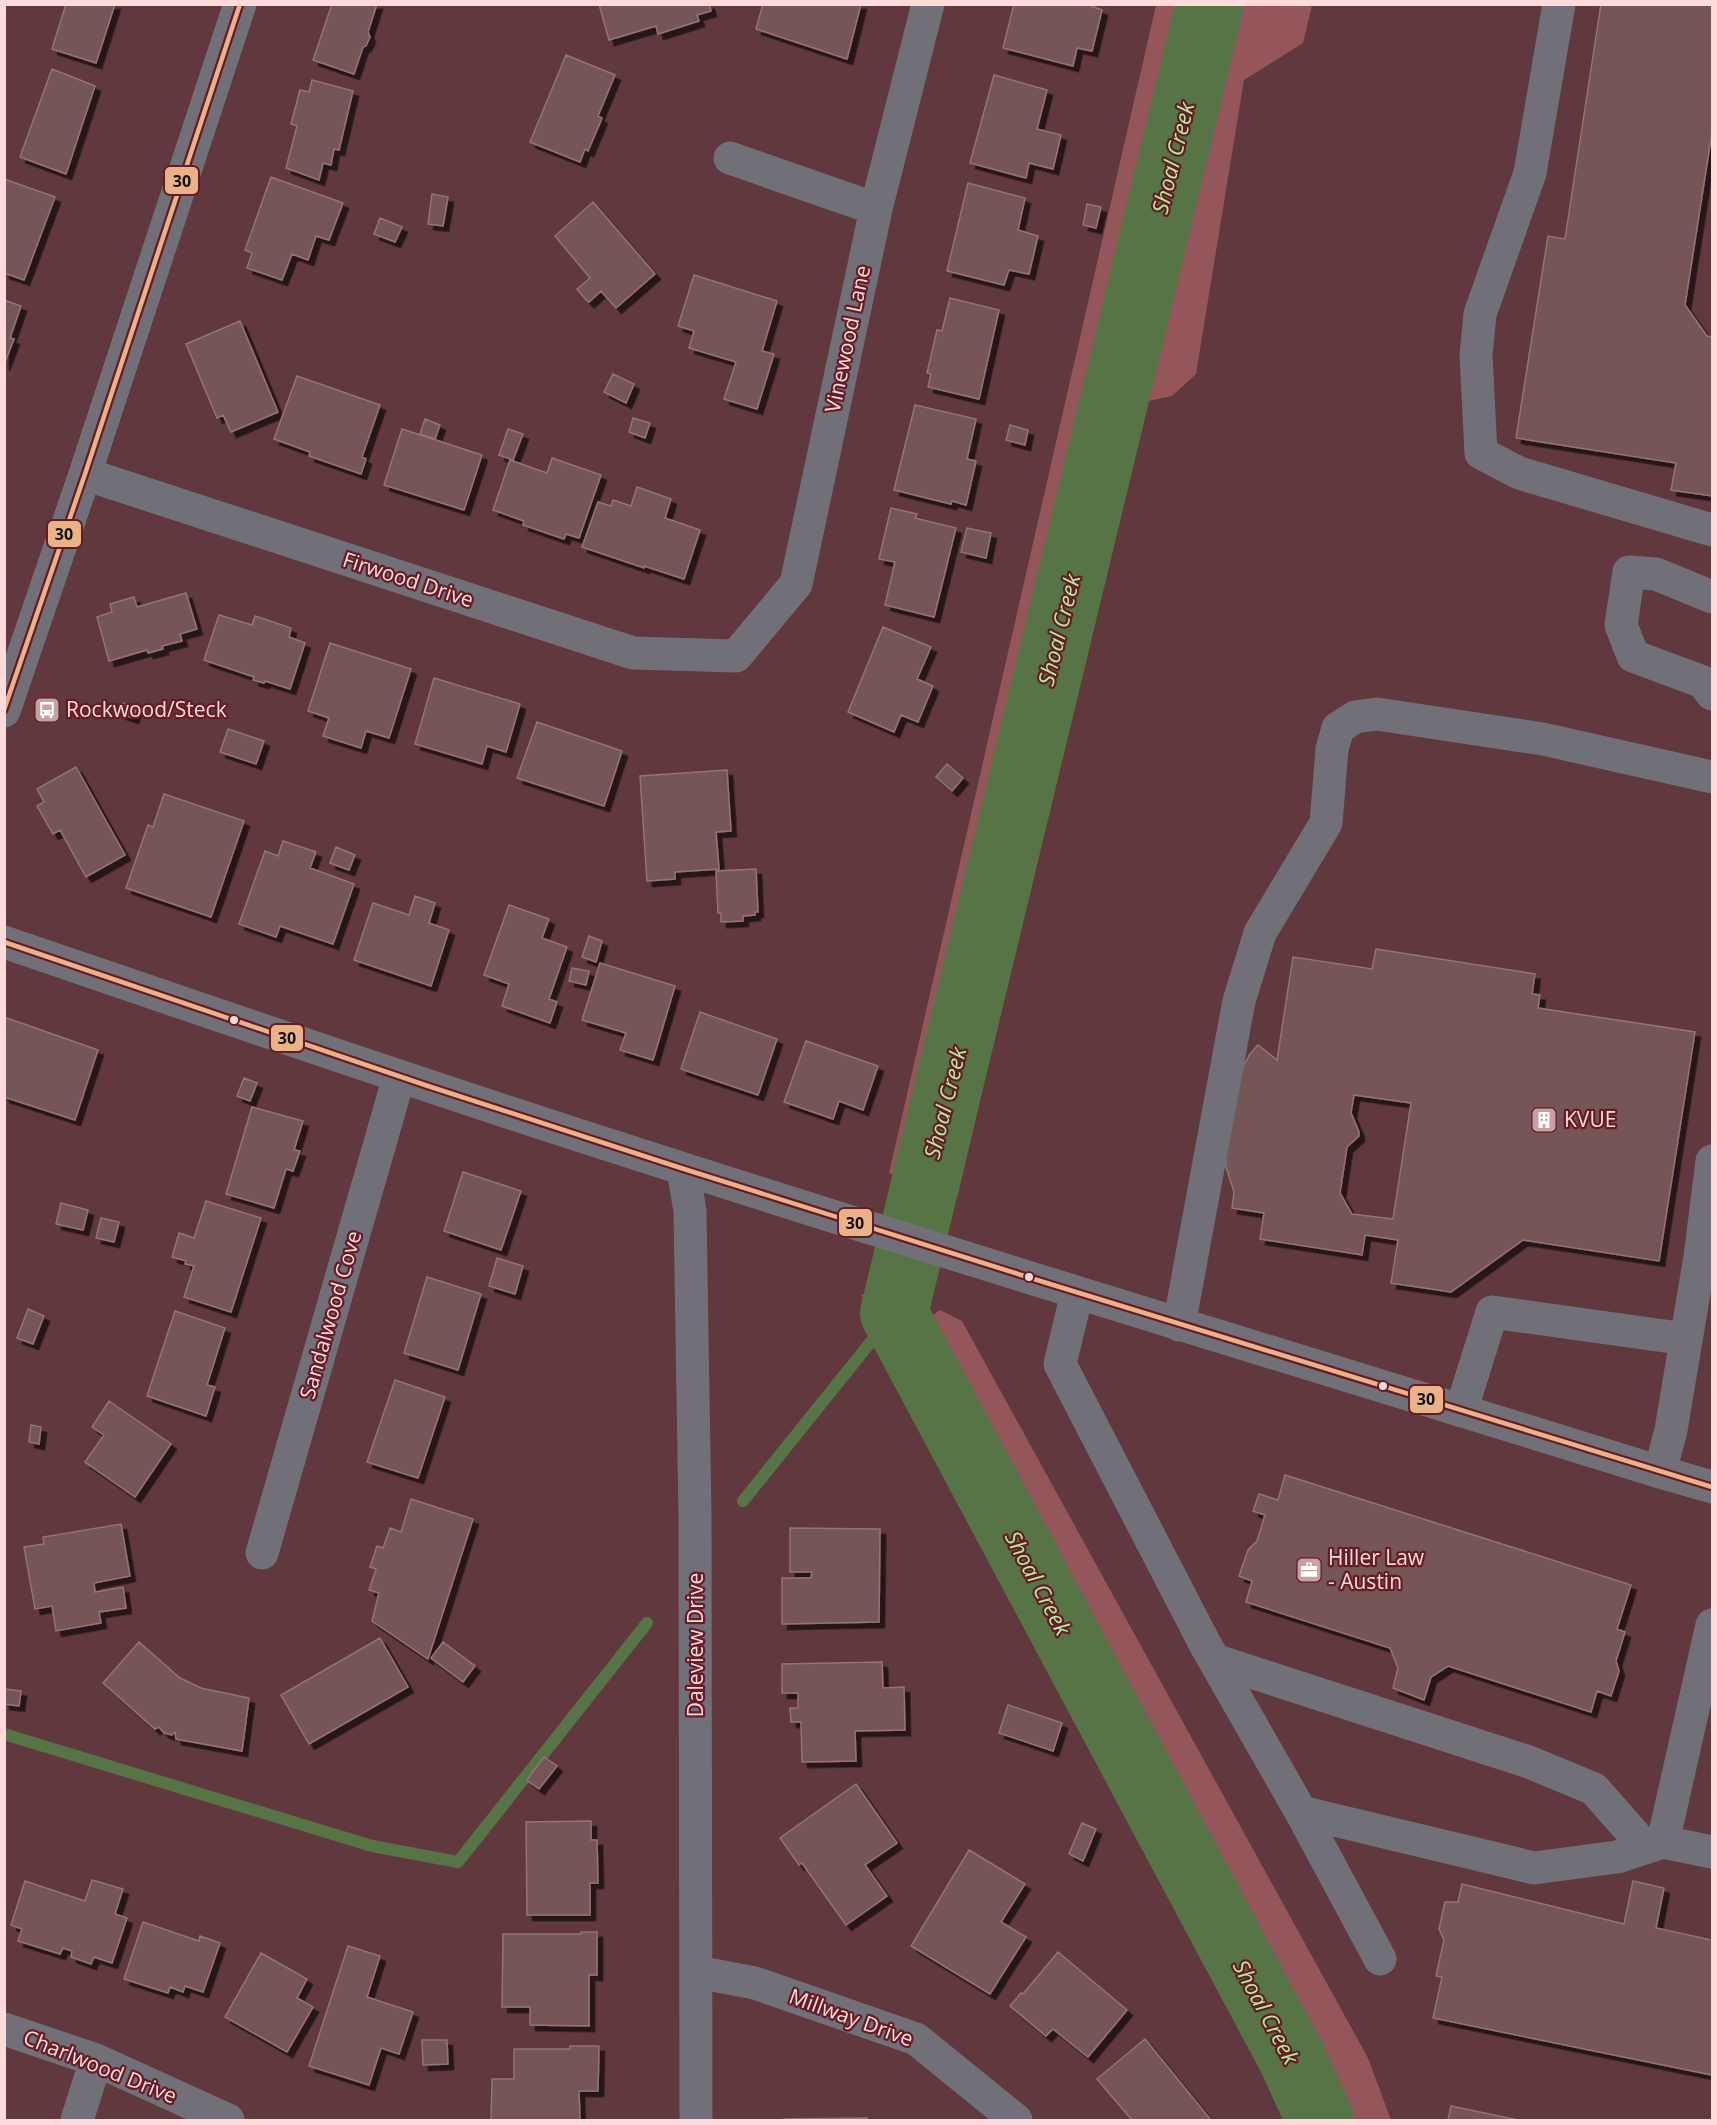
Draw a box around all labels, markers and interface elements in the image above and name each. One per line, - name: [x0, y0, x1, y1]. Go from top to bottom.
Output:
- water label: Shoal Creek: [1144, 98, 1201, 217]
- line badge: 30: [164, 166, 199, 195]
- text: 30: [173, 170, 191, 192]
- street label: Vinewood Lane: [818, 263, 876, 415]
- line badge: 30: [47, 520, 82, 548]
- text: 30: [55, 523, 73, 545]
- street label: Firwood Drive: [339, 545, 477, 613]
- water label: Shoal Creek: [1030, 570, 1087, 689]
- bus stop icon: Rockwood/Steck: [32, 695, 62, 725]
- place label: Rockwood/Steck: [66, 695, 227, 723]
- unlabelled marker: [228, 1014, 240, 1026]
- line badge: 30: [270, 1024, 304, 1052]
- text: 30: [278, 1027, 296, 1049]
- water label: Shoal Creek: [916, 1043, 973, 1162]
- building icon: KVUE: [1529, 1105, 1559, 1135]
- place label: KVUE: [1564, 1105, 1616, 1133]
- line badge: 30: [838, 1208, 873, 1237]
- text: 30: [846, 1212, 864, 1234]
- street label: Sandalwood Cove: [293, 1227, 367, 1402]
- unlabelled marker: [1023, 1271, 1035, 1283]
- unlabelled marker: [1377, 1380, 1389, 1392]
- line badge: 30: [1409, 1385, 1444, 1414]
- text: 30: [1417, 1388, 1435, 1410]
- water label: Shoal Creek: [999, 1525, 1080, 1641]
- place label: Hiller Law - Austin: [1328, 1543, 1425, 1595]
- office icon: Hiller Law - Austin: [1294, 1555, 1324, 1585]
- street label: Daleview Drive: [681, 1573, 709, 1717]
- water label: Shoal Creek: [1227, 1954, 1308, 2070]
- street label: Millway Drive: [785, 1982, 917, 2052]
- street label: Charlwood Drive: [20, 2023, 181, 2110]

